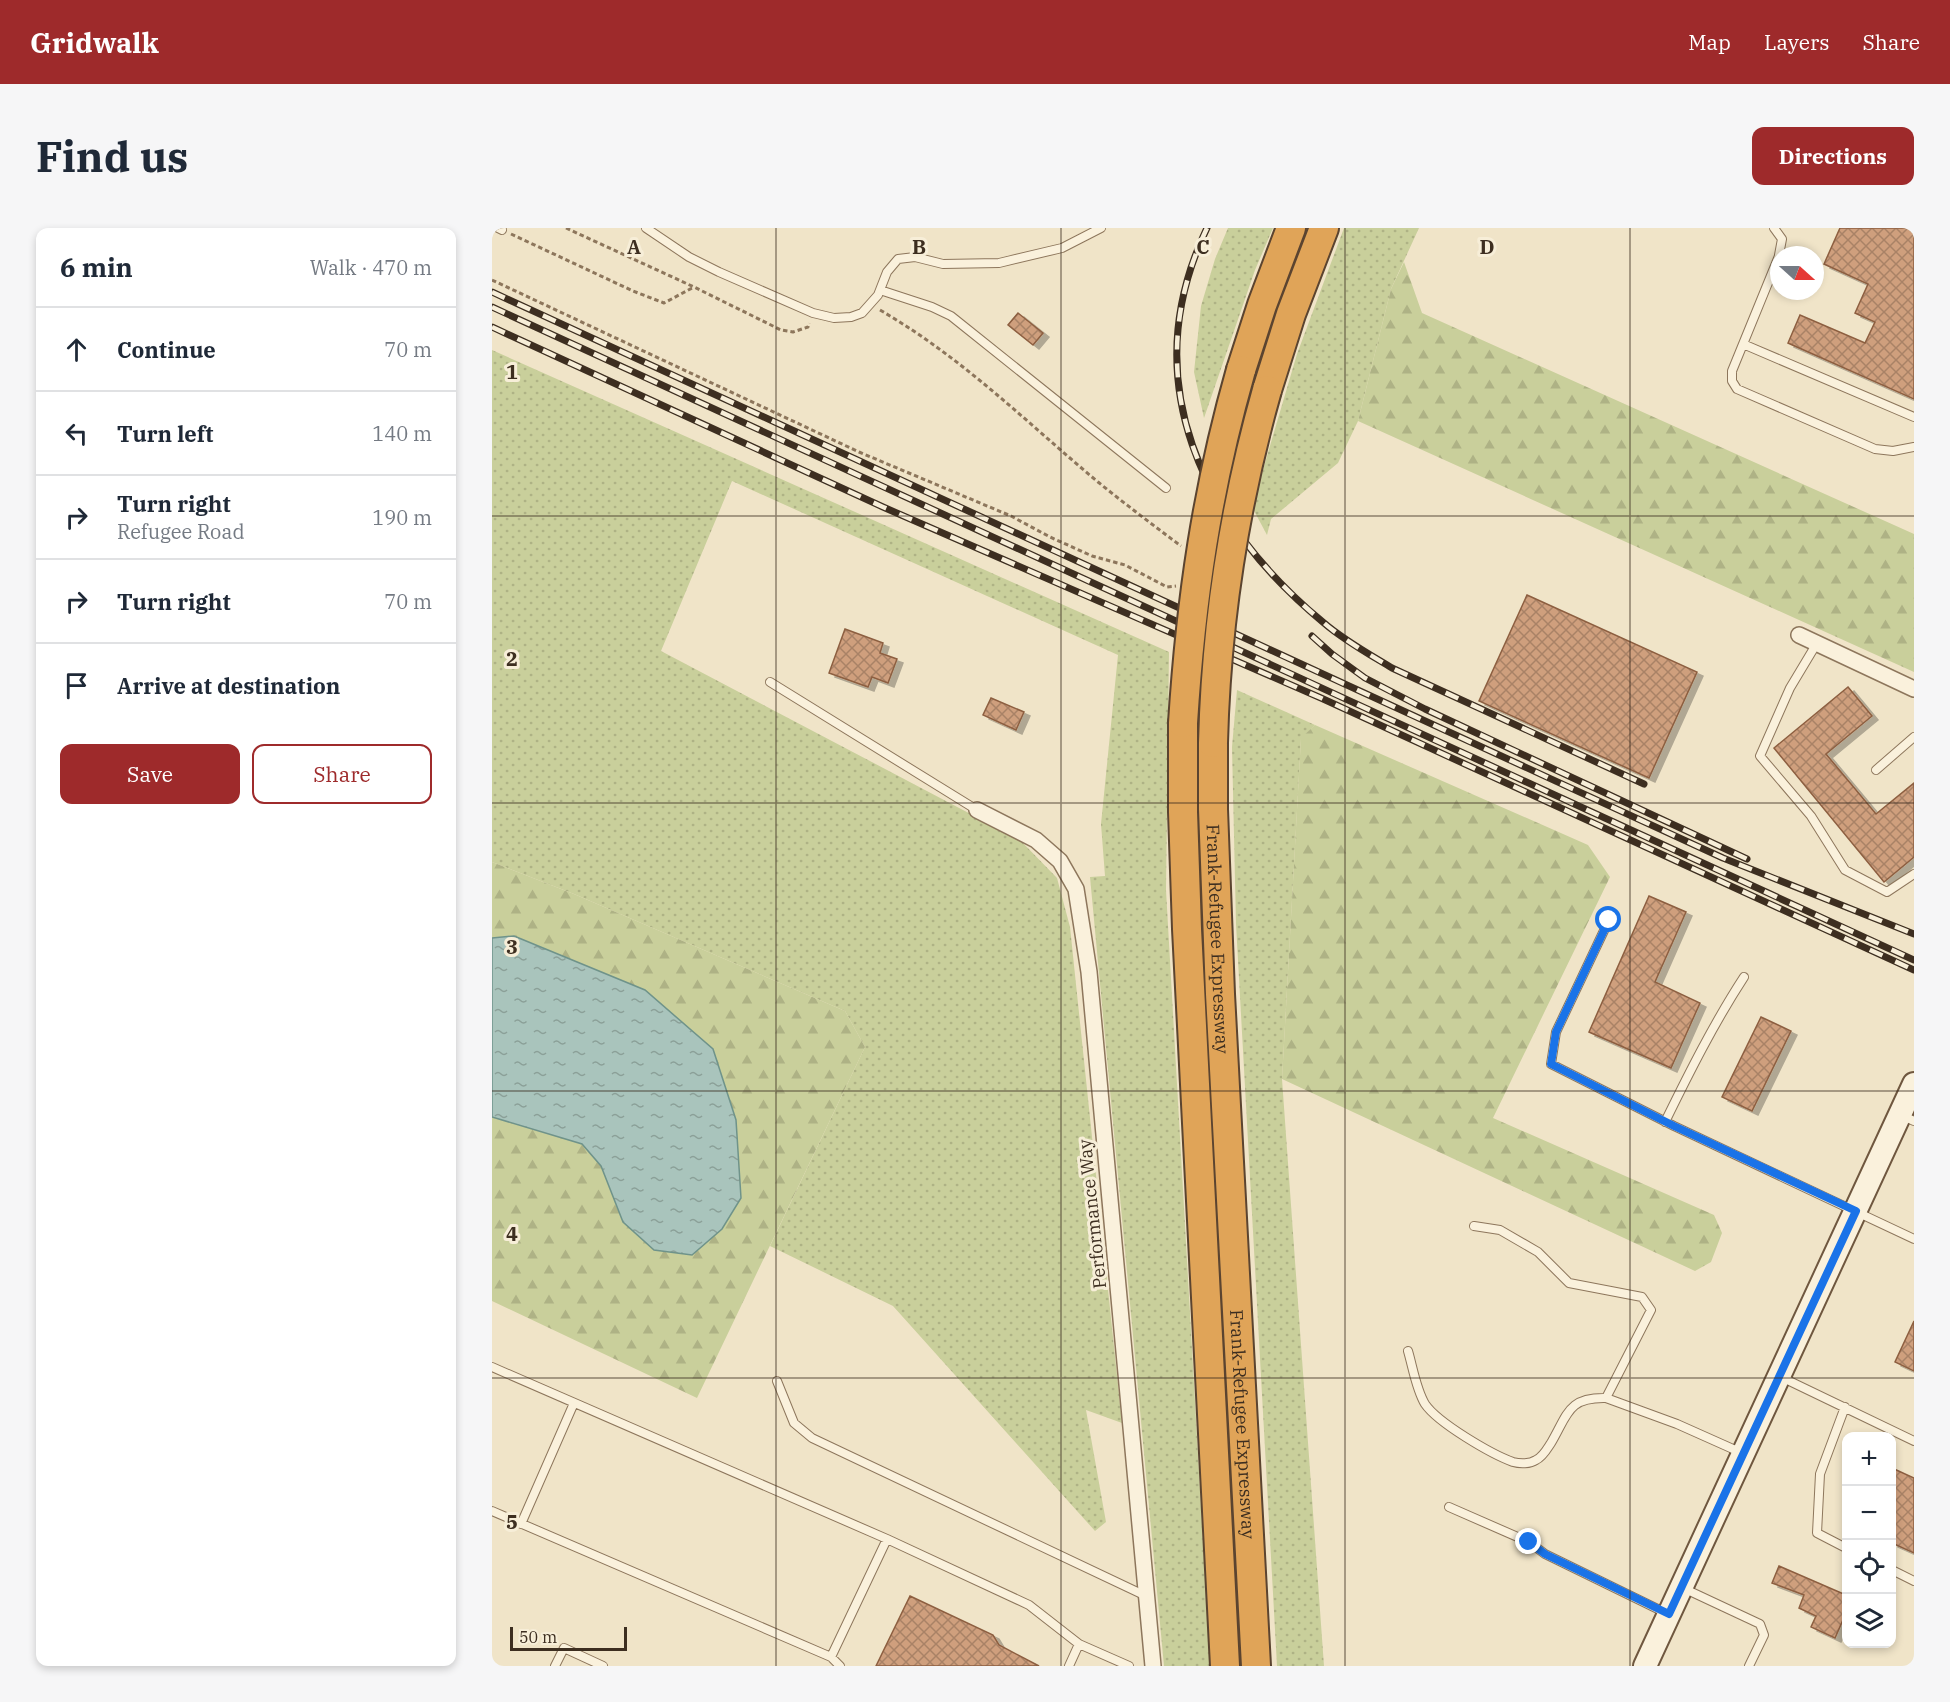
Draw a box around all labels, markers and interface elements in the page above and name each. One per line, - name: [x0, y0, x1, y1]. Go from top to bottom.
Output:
- text: Gridwalk: [30, 24, 159, 61]
- text: Map: [1688, 28, 1731, 56]
- text: Layers: [1764, 28, 1830, 56]
- text: Share: [1863, 28, 1920, 56]
- button: Directions: [1752, 127, 1914, 185]
- text: Find us: [36, 129, 188, 184]
- text: A: [627, 233, 641, 260]
- text: B: [912, 233, 926, 260]
- text: C: [1196, 233, 1210, 260]
- text: D: [1479, 233, 1495, 260]
- north arrow: [1770, 246, 1824, 300]
- text: 6 min: [60, 250, 133, 284]
- text: Walk · 470 m: [310, 254, 432, 281]
- icon: ahead: [60, 333, 93, 366]
- text: Continue: [117, 335, 216, 364]
- text: 70 m: [384, 336, 432, 363]
- text: 1: [506, 358, 518, 385]
- icon: left: [60, 417, 93, 450]
- text: Turn left: [117, 419, 213, 448]
- text: 140 m: [372, 420, 432, 447]
- text: Turn right: [117, 489, 231, 518]
- icon: right: [60, 501, 93, 534]
- text: 190 m: [372, 504, 432, 531]
- text: Refugee Road: [117, 518, 245, 545]
- icon: right: [60, 585, 93, 618]
- text: Turn right: [117, 587, 231, 616]
- text: 70 m: [384, 588, 432, 615]
- text: 2: [506, 645, 518, 672]
- icon: arrive: [60, 669, 93, 702]
- text: Arrive at destination: [117, 671, 340, 700]
- button: Save: [60, 744, 240, 804]
- button: Share: [252, 744, 432, 804]
- street label: Frank-Refugee Expressway: [1202, 824, 1235, 1055]
- route start: [1595, 906, 1621, 932]
- text: 3: [506, 933, 518, 960]
- street label: Performance Way: [1073, 1138, 1111, 1290]
- text: 4: [506, 1220, 518, 1247]
- street label: Frank-Refugee Expressway: [1225, 1309, 1261, 1540]
- map controls: [1842, 1432, 1896, 1648]
- button: +: [1842, 1432, 1896, 1486]
- button: −: [1842, 1486, 1896, 1540]
- text: 5: [506, 1508, 518, 1535]
- route end: [1515, 1528, 1541, 1554]
- button: locate: [1842, 1540, 1896, 1594]
- button: layers: [1842, 1594, 1896, 1648]
- scale bar: [510, 1624, 627, 1652]
- text: 50 m: [519, 1627, 557, 1647]

